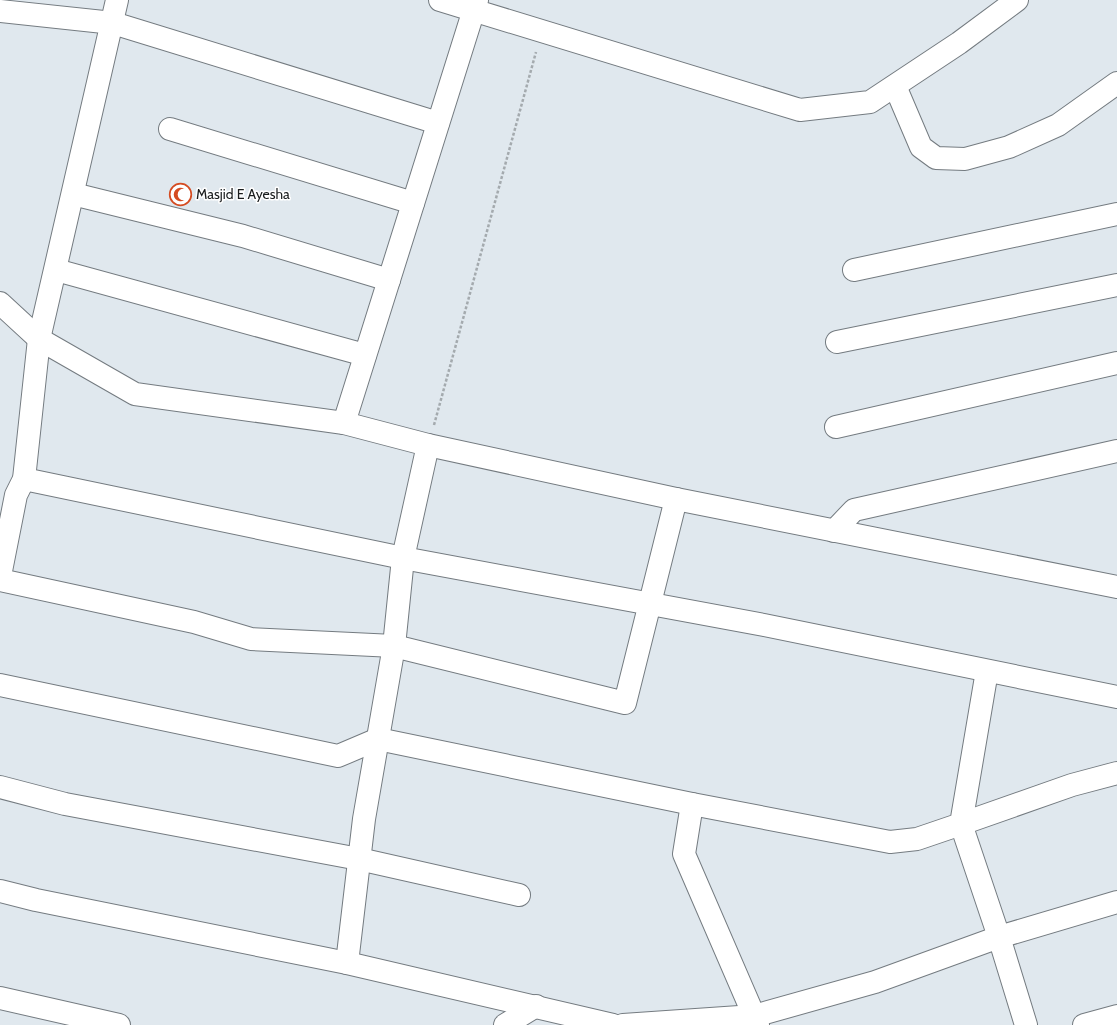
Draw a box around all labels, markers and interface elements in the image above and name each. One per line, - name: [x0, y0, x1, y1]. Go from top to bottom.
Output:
- mosque icon: Masjid E Ayesha: [167, 181, 193, 207]
- place label: Masjid E Ayesha: [196, 185, 290, 203]

